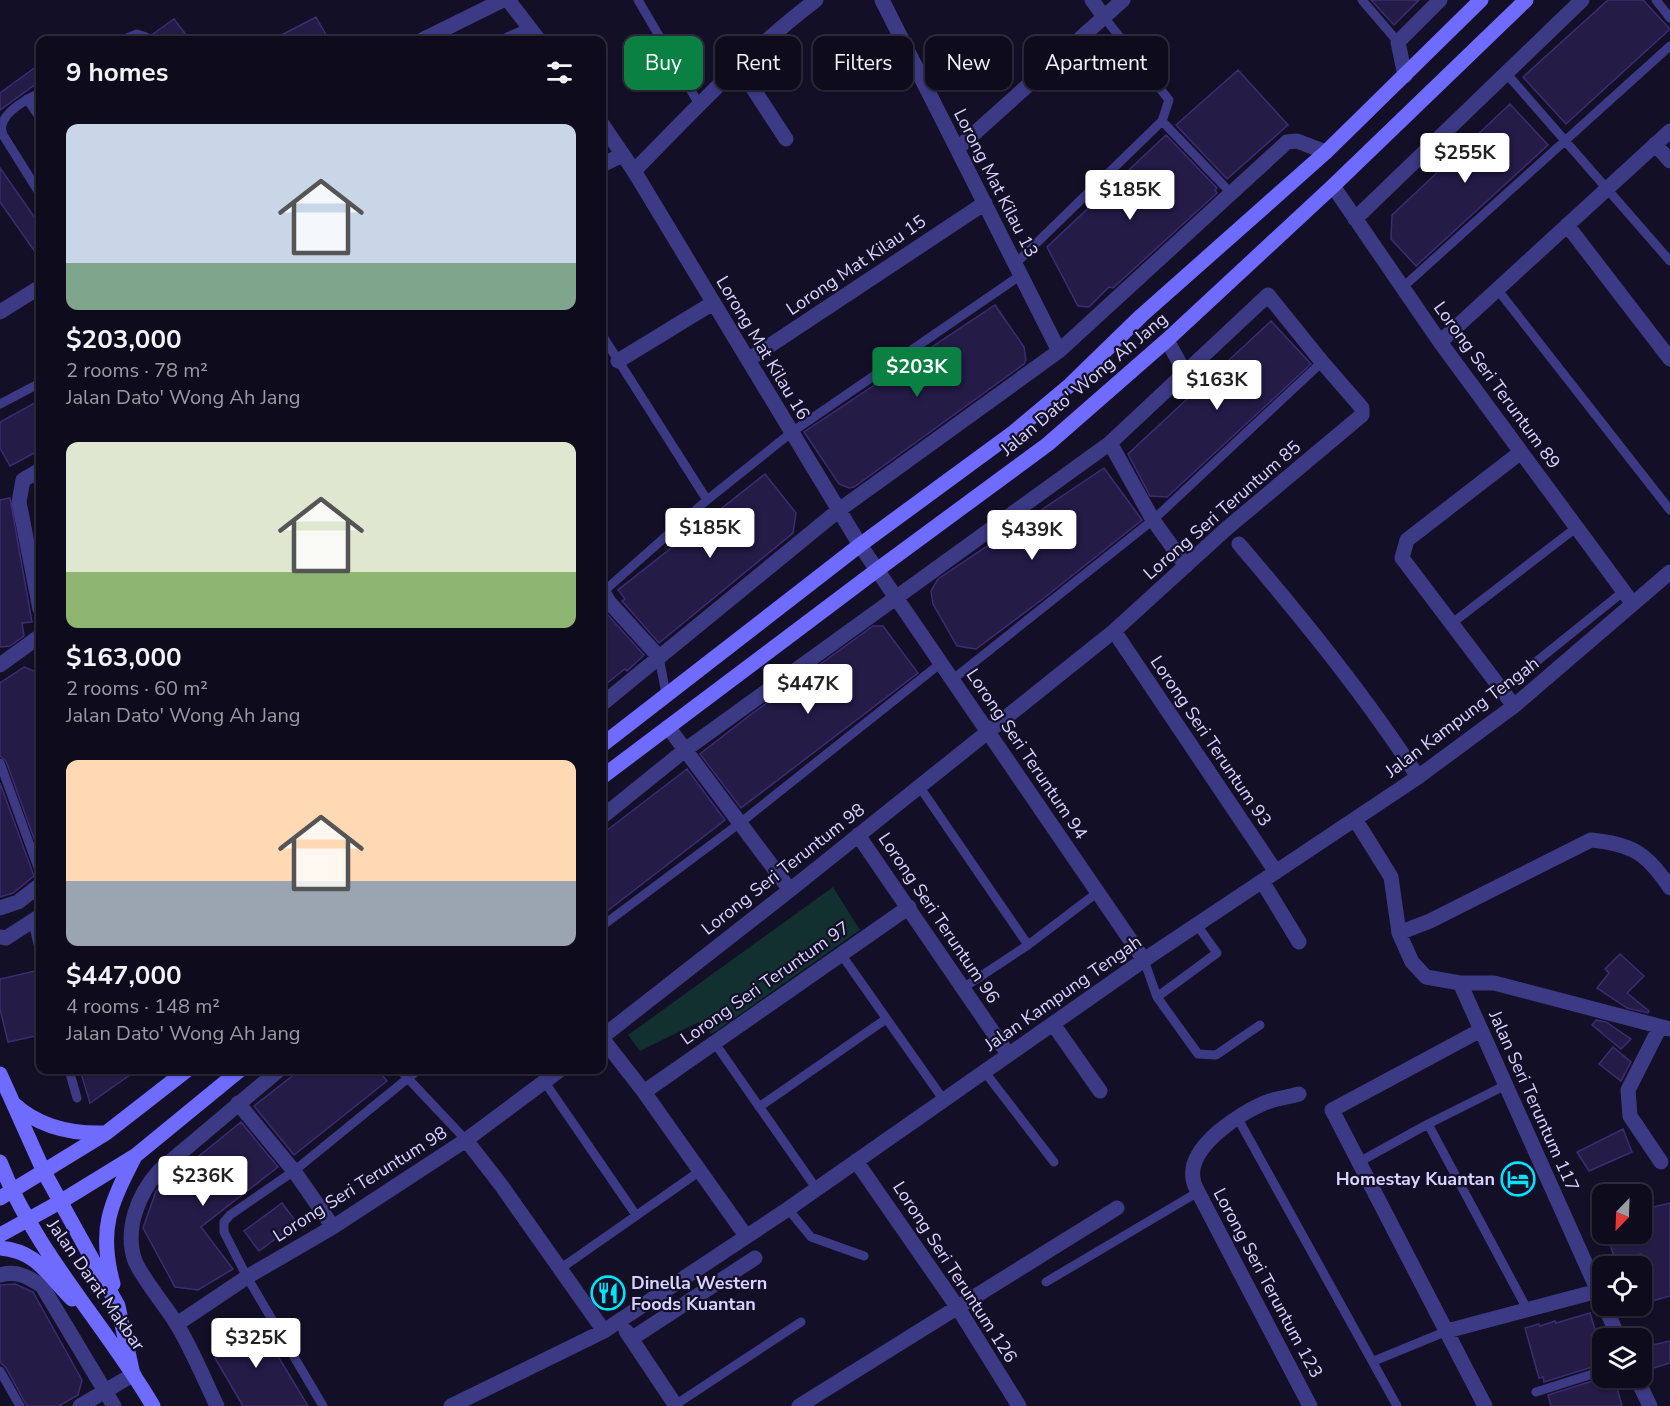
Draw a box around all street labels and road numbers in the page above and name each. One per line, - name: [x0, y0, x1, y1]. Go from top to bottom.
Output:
- street label: Lorong Mat Kilau 13: [948, 105, 1044, 261]
- street label: Lorong Mat Kilau 15: [781, 209, 931, 321]
- street label: Lorong Mat Kilau 16: [711, 272, 815, 424]
- street label: Lorong Seri Teruntum 89: [1428, 297, 1566, 473]
- street label: Jalan Dato' Wong Ah Jang: [995, 307, 1173, 462]
- street label: Lorong Seri Teruntum 85: [1138, 435, 1306, 585]
- street label: Lorong Seri Teruntum 93: [1145, 651, 1277, 831]
- street label: Jalan Kampung Tengah: [1379, 651, 1544, 783]
- street label: Lorong Seri Teruntum 94: [961, 664, 1093, 844]
- street label: Lorong Seri Teruntum 98: [696, 798, 870, 940]
- street label: Lorong Seri Teruntum 96: [873, 828, 1005, 1008]
- street label: Lorong Seri Teruntum 97: [676, 915, 854, 1051]
- street label: Jalan Kampung Tengah: [979, 930, 1146, 1057]
- street label: Jalan Seri Teruntum 117: [1483, 1006, 1585, 1195]
- street label: Lorong Seri Teruntum 98: [268, 1121, 452, 1247]
- street label: Lorong Seri Teruntum 126: [887, 1177, 1023, 1367]
- street label: Lorong Seri Teruntum 123: [1208, 1184, 1328, 1382]
- street label: Jalan Darat Makbar: [41, 1214, 151, 1356]

